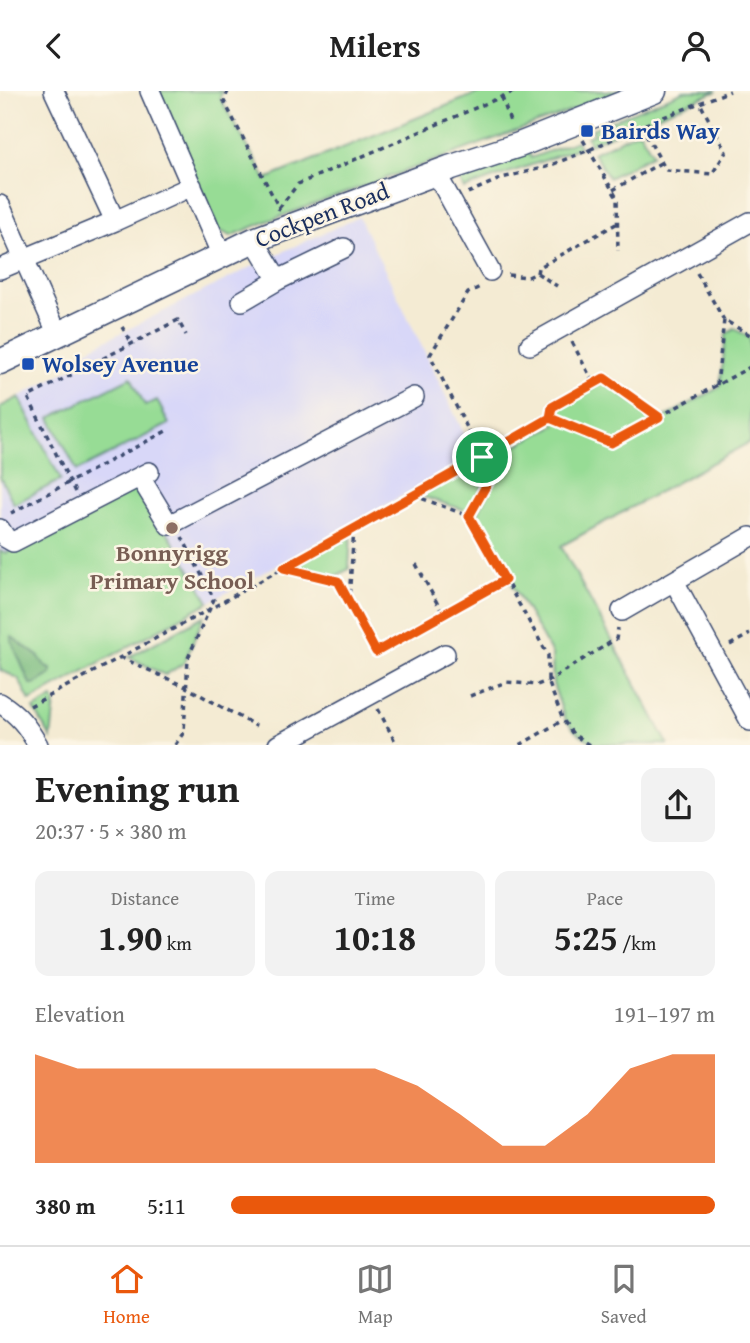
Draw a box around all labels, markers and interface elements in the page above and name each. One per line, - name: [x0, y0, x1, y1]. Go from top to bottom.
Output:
- text: Milers: [329, 22, 421, 69]
- icon: back: [35, 27, 73, 65]
- icon: person: [677, 27, 715, 65]
- place label: Bairds Way: [601, 113, 721, 148]
- marker: Bairds Way: [579, 123, 595, 139]
- street label: Cockpen Road: [250, 173, 394, 256]
- place label: Wolsey Avenue: [42, 346, 199, 381]
- marker: Wolsey Avenue: [20, 356, 36, 372]
- pin: [452, 427, 512, 487]
- icon: arrive: [463, 438, 501, 476]
- marker: Bonnyrigg Primary School: [164, 520, 180, 536]
- place label: Bonnyrigg Primary School: [90, 535, 255, 598]
- text: Evening run: [35, 760, 239, 816]
- button: share: [641, 768, 715, 842]
- text: 20:37 · 5 × 380 m: [35, 814, 187, 847]
- text: Distance: [111, 884, 179, 912]
- text: Time: [355, 884, 395, 912]
- text: Pace: [587, 884, 623, 912]
- text: 1.90: [98, 912, 162, 963]
- text: 10:18: [334, 912, 416, 963]
- text: 5:25: [554, 912, 618, 963]
- text: km: [162, 929, 192, 957]
- text: /km: [618, 929, 656, 957]
- text: Elevation: [35, 997, 125, 1030]
- text: 191–197 m: [614, 997, 715, 1030]
- text: 380 m: [35, 1189, 96, 1222]
- text: 5:11: [147, 1189, 186, 1222]
- tab: Home: [103, 1260, 150, 1330]
- tab: Map: [356, 1260, 394, 1330]
- tab: Saved: [601, 1260, 647, 1330]

